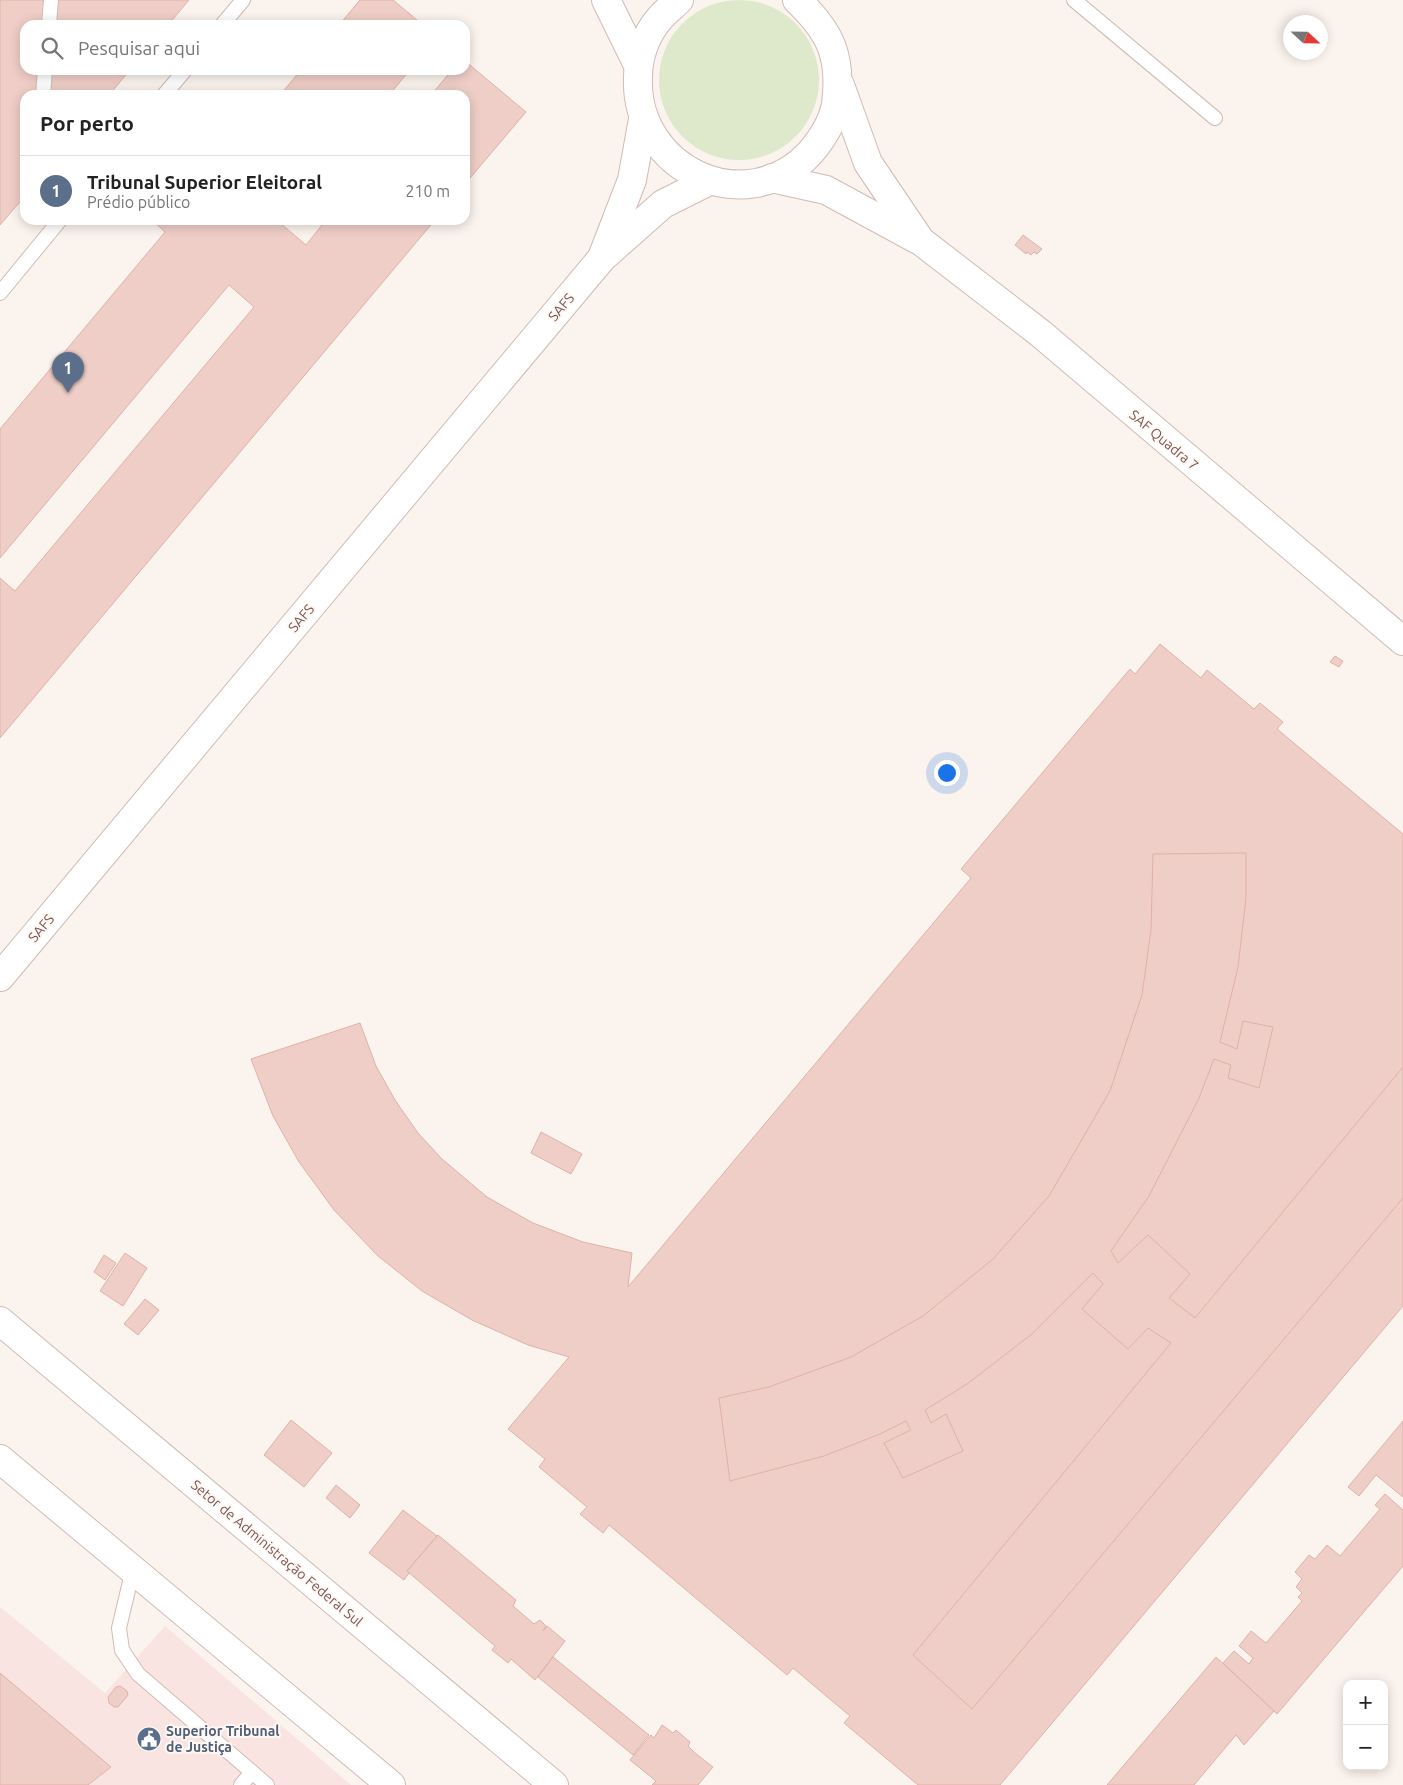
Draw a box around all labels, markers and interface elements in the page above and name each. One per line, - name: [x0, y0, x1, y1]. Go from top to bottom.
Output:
- north arrow: [1283, 15, 1328, 60]
- search box: [20, 20, 470, 75]
- icon: search: [38, 34, 66, 62]
- text: Pesquisar aqui: [78, 37, 200, 59]
- text: Por perto: [40, 111, 134, 135]
- text: Tribunal Superior Eleitoral: [87, 171, 322, 193]
- text: 1: [51, 182, 61, 200]
- text: 210 m: [405, 182, 450, 200]
- text: Prédio público: [87, 193, 190, 211]
- street label: SAFS: [545, 290, 577, 324]
- pin: 1: [52, 352, 84, 393]
- street label: SAF Quadra 7: [1126, 407, 1202, 473]
- street label: SAFS: [285, 601, 317, 635]
- your location: [934, 760, 960, 786]
- street label: SAFS: [25, 911, 57, 945]
- street label: Setor de Administração Federal Sul: [188, 1476, 366, 1630]
- map controls: [1343, 1680, 1388, 1770]
- button: +: [1343, 1680, 1388, 1725]
- place label: Superior Tribunal de Justiça: [166, 1723, 280, 1756]
- button: −: [1343, 1725, 1388, 1770]
- public building icon: Superior Tribunal de Justiça: [136, 1726, 162, 1752]

